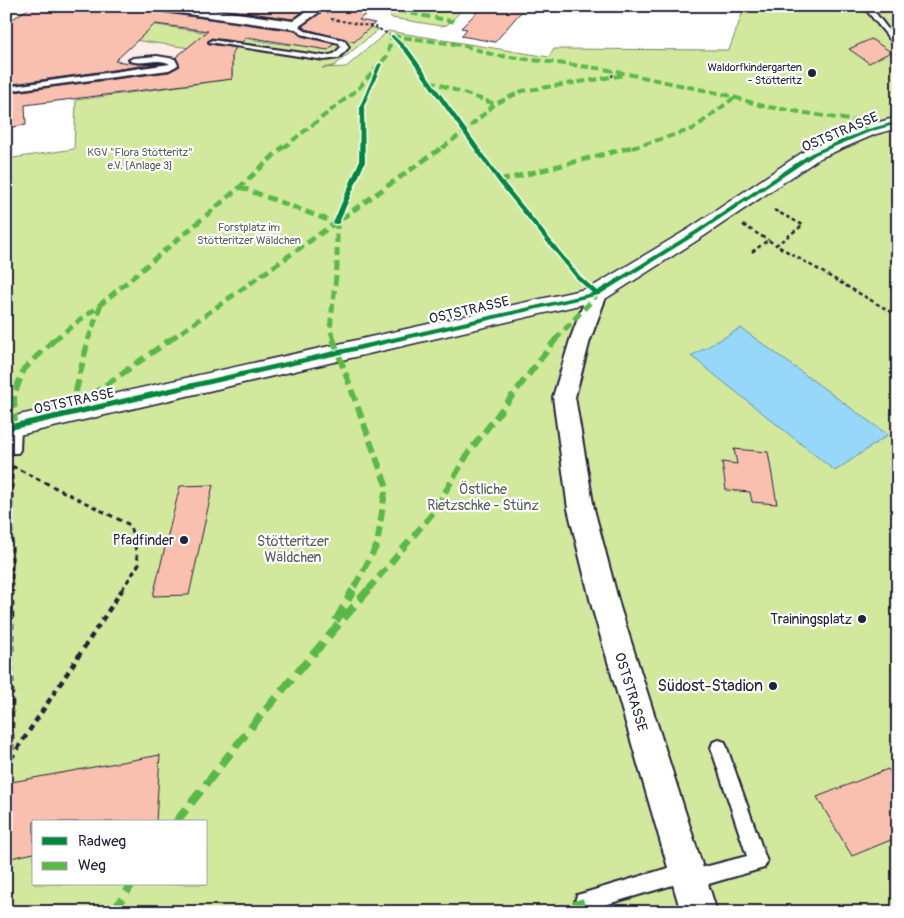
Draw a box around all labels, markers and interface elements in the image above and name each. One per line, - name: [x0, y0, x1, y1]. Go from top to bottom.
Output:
- place label: Waldorfkindergarten - Stötteritz: [707, 61, 802, 87]
- marker: Waldorfkindergarten - Stötteritz: [806, 67, 818, 79]
- street label: OSTSTRASSE: [799, 108, 881, 156]
- park label: KGV "Flora Stötteritz" e.V. [Anlage 3]: [87, 146, 193, 172]
- park label: Forstplatz im Stötteritzer Wäldchen: [197, 221, 301, 247]
- street label: OSTSTRASSE: [427, 293, 511, 327]
- street label: OSTSTRASSE: [32, 384, 116, 418]
- park label: Östliche Rietzschke - Stünz: [427, 480, 539, 514]
- place label: Pfadfinder: [113, 532, 174, 549]
- park label: Stötteritzer Wäldchen: [257, 533, 329, 566]
- marker: Pfadfinder: [178, 534, 190, 546]
- place label: Trainingsplatz: [770, 611, 852, 628]
- marker: Trainingsplatz: [856, 613, 868, 625]
- street label: OSTSTRASSE: [611, 651, 651, 733]
- place label: Südost-Stadion: [657, 676, 763, 696]
- marker: Südost-Stadion: [767, 680, 779, 692]
- legend: [32, 820, 208, 886]
- text: Radweg: [78, 832, 126, 851]
- text: Weg: [78, 856, 106, 875]

